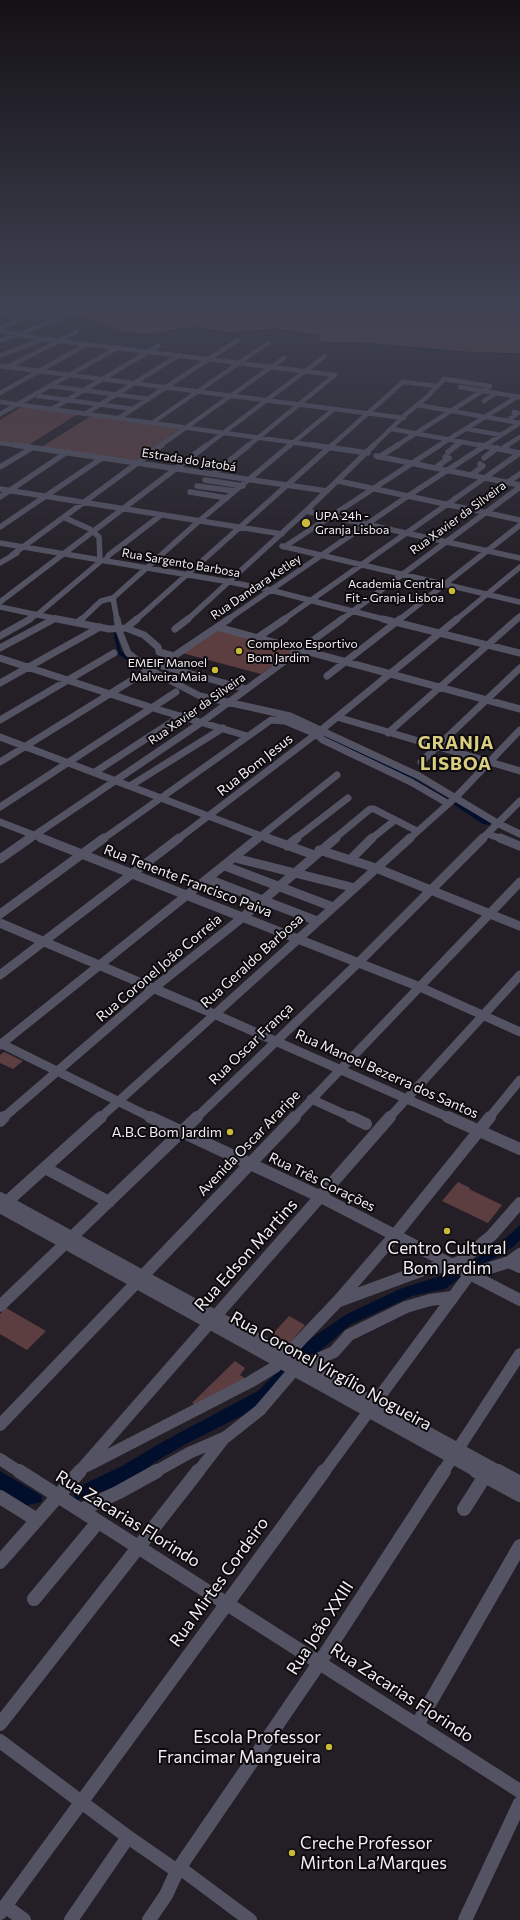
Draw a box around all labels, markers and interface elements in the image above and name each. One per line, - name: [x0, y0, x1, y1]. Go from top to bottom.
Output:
- street label: Estrada do Jatobá: [141, 445, 237, 475]
- street label: Rua Xavier da Silveira: [407, 478, 509, 558]
- place label: UPA 24h - Granja Lisboa: [315, 509, 389, 537]
- marker: UPA 24h - Granja Lisboa: [300, 517, 312, 529]
- street label: Rua Sargento Barbosa: [121, 545, 241, 581]
- street label: Rua Dandara Ketley: [208, 551, 304, 623]
- place label: Academia Central Fit - Granja Lisboa: [345, 577, 444, 605]
- marker: Academia Central Fit - Granja Lisboa: [447, 586, 457, 596]
- place label: Complexo Esportivo Bom Jardim: [247, 637, 358, 665]
- marker: Complexo Esportivo Bom Jardim: [234, 646, 244, 656]
- place label: EMEIF Manoel Malveira Maia: [128, 656, 207, 684]
- marker: EMEIF Manoel Malveira Maia: [210, 665, 220, 675]
- street label: Rua Xavier da Silveira: [146, 670, 248, 748]
- street label: Rua Bom Jesus: [214, 730, 296, 800]
- district label: GRANJA LISBOA: [418, 732, 494, 774]
- street label: Rua Tenente Francisco Paiva: [101, 841, 275, 921]
- street label: Rua Geraldo Barbosa: [197, 910, 307, 1012]
- street label: Rua Coronel João Correia: [93, 911, 225, 1025]
- street label: Rua Oscar França: [205, 1000, 297, 1088]
- street label: Rua Manoel Bezerra dos Santos: [293, 1026, 481, 1122]
- street label: Avenida Oscar Araripe: [194, 1087, 304, 1199]
- place label: A.B.C Bom Jardim: [112, 1124, 222, 1140]
- marker: A.B.C Bom Jardim: [225, 1127, 235, 1137]
- street label: Rua Três Corações: [266, 1149, 378, 1215]
- street label: Rua Edson Martins: [190, 1195, 302, 1315]
- marker: Centro Cultural Bom Jardim: [442, 1226, 452, 1236]
- place label: Centro Cultural Bom Jardim: [388, 1238, 506, 1278]
- street label: Rua Coronel Virgílio Nogueira: [227, 1307, 435, 1435]
- street label: Rua Zacarias Florindo: [52, 1466, 204, 1572]
- street label: Rua Mirtes Cordeiro: [165, 1513, 273, 1651]
- street label: Rua João XXIII: [282, 1577, 358, 1679]
- street label: Rua Zacarias Florindo: [327, 1639, 477, 1747]
- place label: Escola Professor Francimar Mangueira: [157, 1727, 321, 1767]
- marker: Escola Professor Francimar Mangueira: [324, 1742, 334, 1752]
- place label: Creche Professor Mirton La’Marques: [300, 1833, 447, 1873]
- marker: Creche Professor Mirton La’Marques: [287, 1848, 297, 1858]

